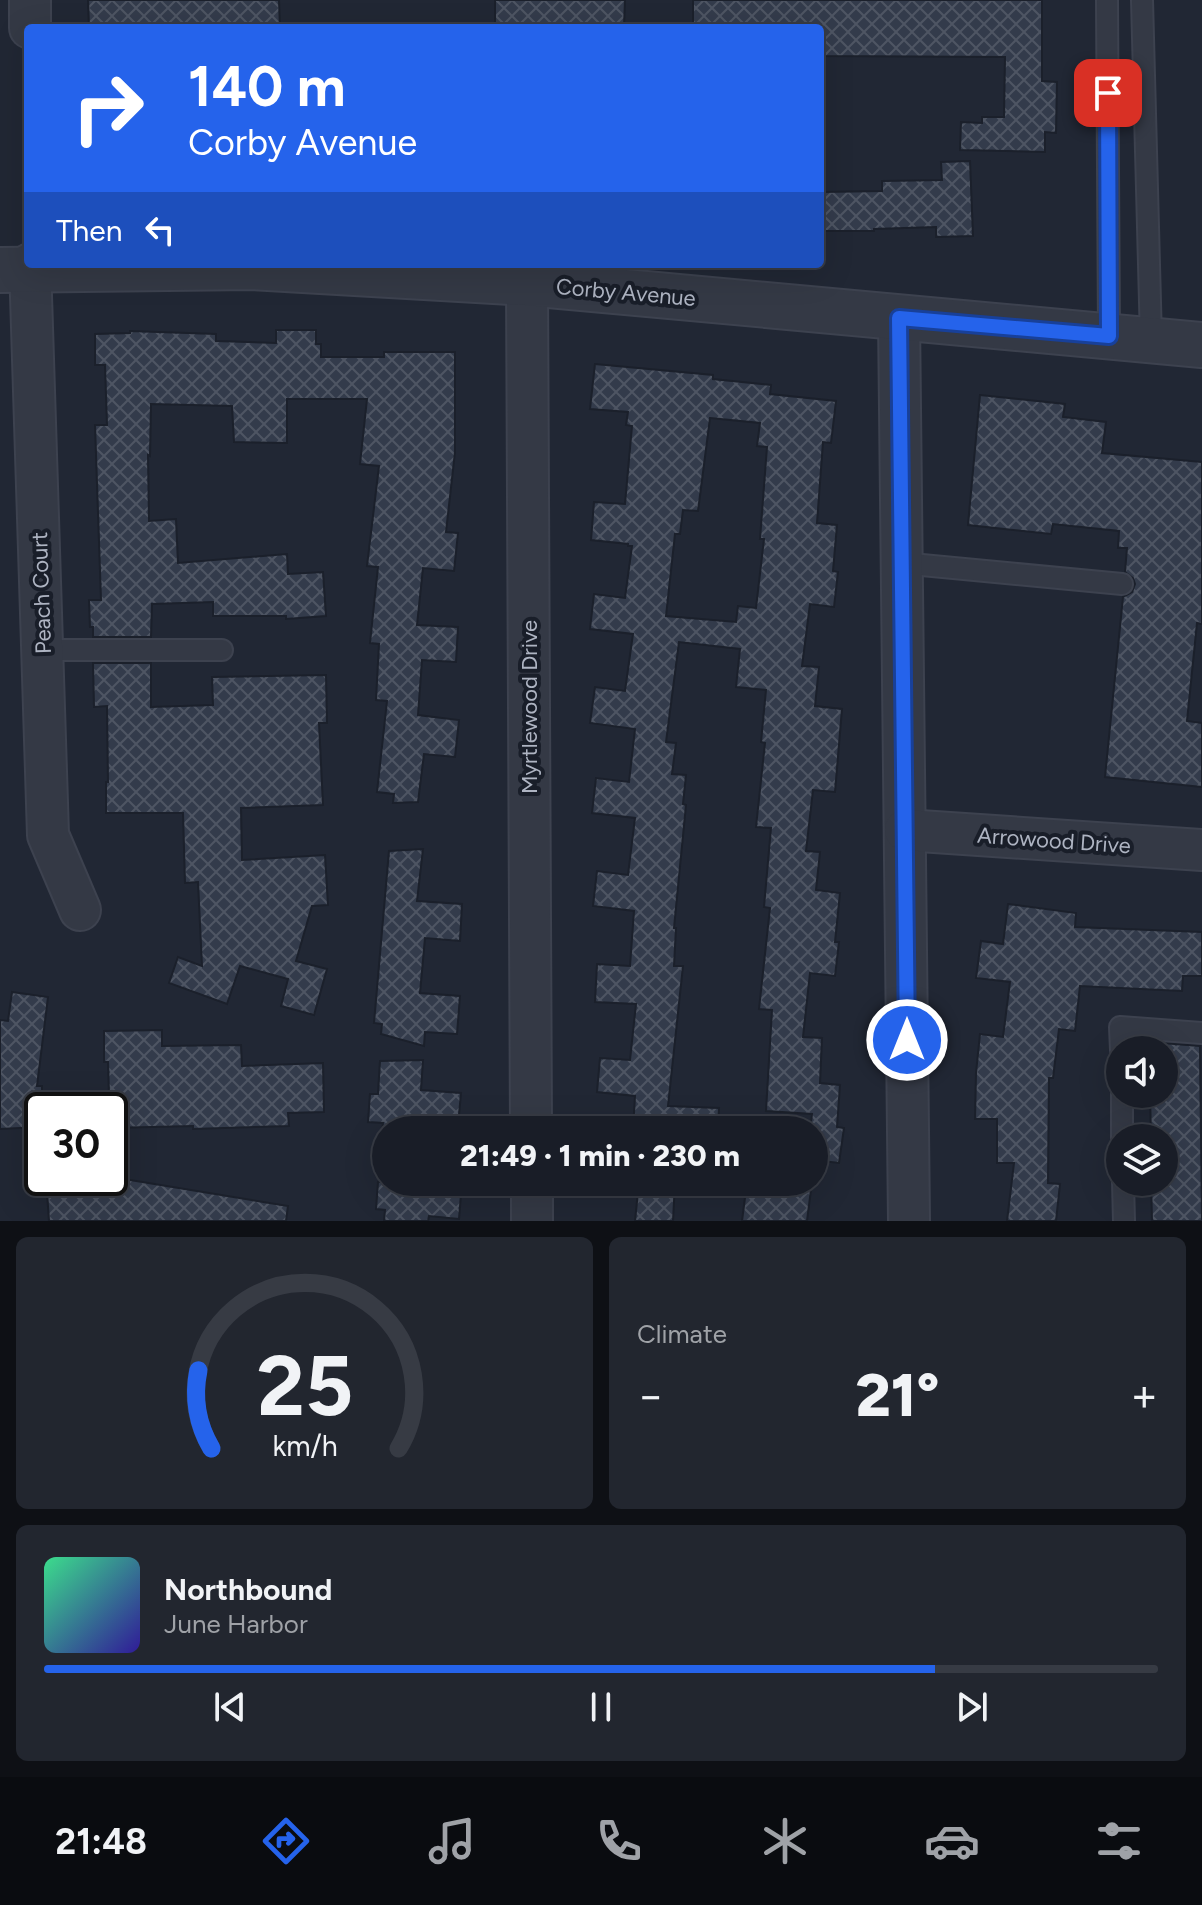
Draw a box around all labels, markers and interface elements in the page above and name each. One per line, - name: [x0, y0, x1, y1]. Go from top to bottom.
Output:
- text: 140 m: [188, 53, 346, 120]
- icon: right: [56, 56, 160, 160]
- pin: [1074, 59, 1142, 127]
- icon: arrive: [1086, 71, 1130, 115]
- text: Corby Avenue: [188, 121, 417, 164]
- icon: left: [138, 208, 182, 252]
- text: Then: [56, 212, 122, 249]
- street label: Corby Avenue: [555, 273, 697, 312]
- street label: Peach Court: [26, 532, 57, 654]
- street label: Myrtlewood Drive: [516, 620, 543, 794]
- street label: Arrowood Drive: [976, 822, 1132, 859]
- position arrow: [865, 998, 949, 1082]
- map controls: [1106, 1036, 1178, 1196]
- button: sound: [1106, 1036, 1178, 1108]
- speed limit sign: 30: [24, 1092, 128, 1196]
- button: layers: [1106, 1124, 1178, 1196]
- text: 21:49 · 1 min · 230 m: [460, 1137, 740, 1174]
- text: Climate: [637, 1318, 727, 1350]
- text: 25: [256, 1336, 353, 1436]
- text: 21°: [856, 1359, 939, 1431]
- text: −: [637, 1369, 664, 1422]
- text: +: [1131, 1369, 1158, 1422]
- text: km/h: [272, 1429, 337, 1463]
- text: Northbound: [164, 1571, 332, 1608]
- text: June Harbor: [164, 1608, 308, 1640]
- icon: previous: [208, 1685, 252, 1729]
- icon: pause: [579, 1685, 623, 1729]
- icon: next: [950, 1685, 994, 1729]
- icon: directions: [258, 1813, 314, 1869]
- icon: music: [424, 1813, 480, 1869]
- icon: phone: [591, 1813, 647, 1869]
- icon: climate: [757, 1813, 813, 1869]
- icon: car: [924, 1813, 980, 1869]
- icon: filters: [1091, 1813, 1147, 1869]
- text: 21:48: [55, 1820, 147, 1863]

